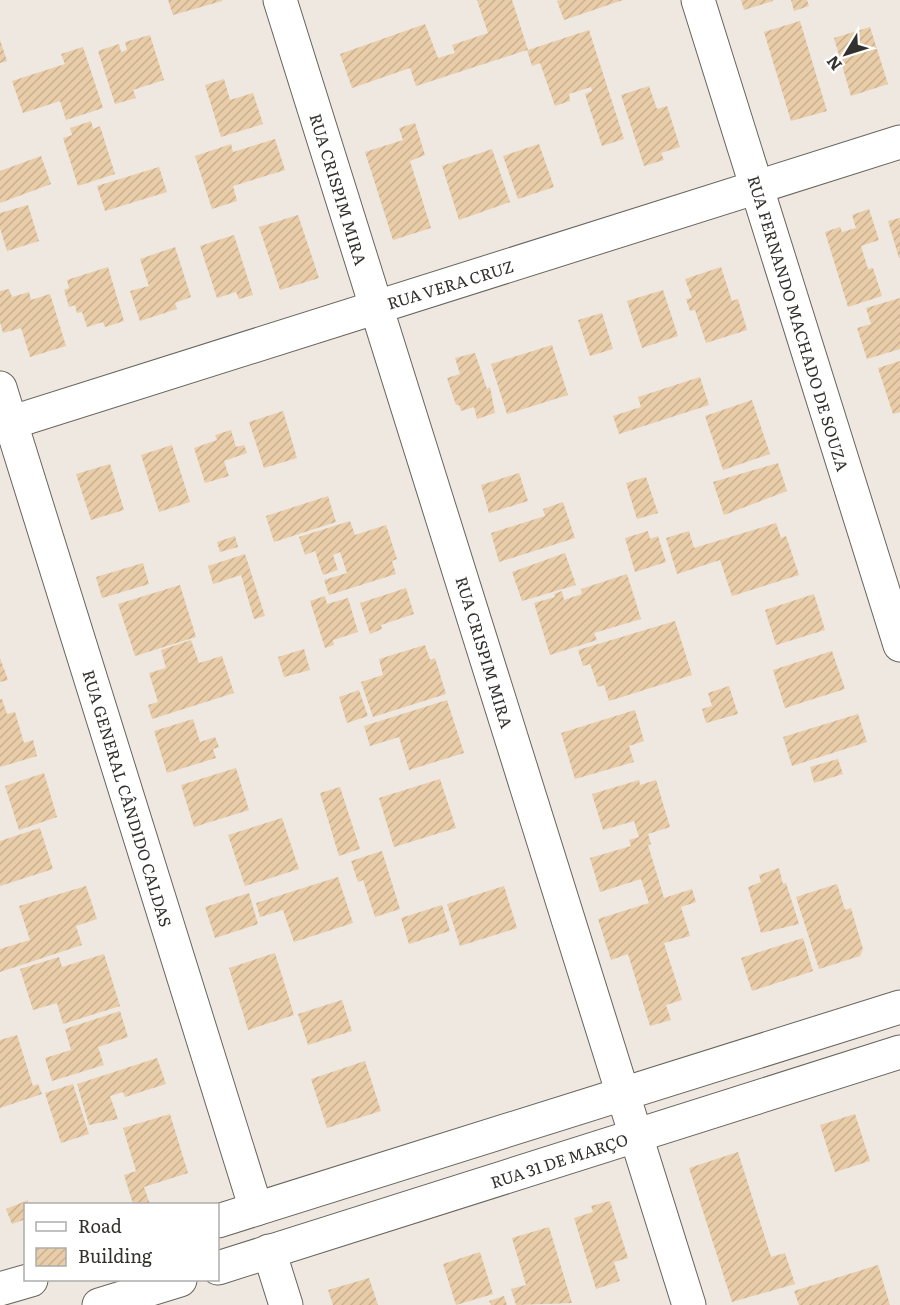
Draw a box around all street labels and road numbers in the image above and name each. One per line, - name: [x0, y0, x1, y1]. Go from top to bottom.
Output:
- street label: RUA CRISPIM MIRA: [304, 110, 374, 268]
- street label: RUA FERNANDO MACHADO DE SOUZA: [742, 172, 856, 474]
- street label: RUA VERA CRUZ: [384, 253, 516, 315]
- street label: RUA CRISPIM MIRA: [450, 573, 520, 731]
- street label: RUA GENERAL CÂNDIDO CALDAS: [77, 666, 179, 930]
- street label: RUA 31 DE MARÇO: [487, 1126, 631, 1194]

